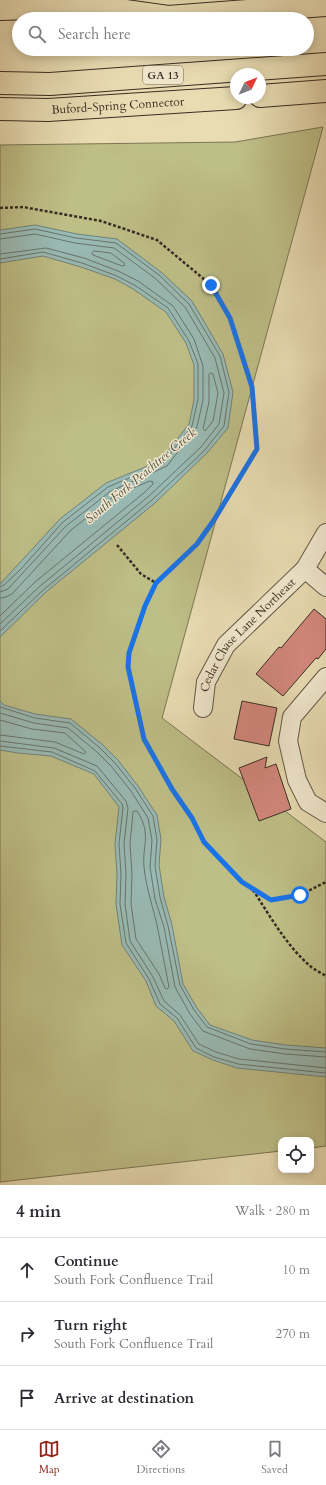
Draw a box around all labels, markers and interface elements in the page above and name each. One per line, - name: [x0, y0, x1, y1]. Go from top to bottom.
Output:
- search box: [12, 12, 314, 56]
- icon: search: [26, 23, 48, 45]
- text: Search here: [58, 24, 131, 44]
- road number: GA 13: [143, 66, 183, 84]
- north arrow: [230, 68, 266, 104]
- street label: Buford-Spring Connector: [51, 93, 185, 118]
- route end: [202, 276, 220, 294]
- water label: South Fork Peachtree Creek: [81, 423, 201, 528]
- street label: Cedar Chase Lane Northeast: [197, 574, 299, 693]
- route start: [291, 886, 309, 904]
- map controls: [278, 1137, 314, 1173]
- button: locate: [278, 1137, 314, 1173]
- text: 4 min: [16, 1200, 61, 1223]
- text: Walk · 280 m: [235, 1202, 310, 1220]
- text: Continue: [54, 1251, 119, 1271]
- icon: ahead: [16, 1259, 38, 1281]
- text: 10 m: [282, 1261, 310, 1279]
- text: South Fork Confluence Trail: [54, 1271, 213, 1289]
- text: Turn right: [54, 1315, 127, 1335]
- icon: right: [16, 1323, 38, 1345]
- text: 270 m: [276, 1325, 310, 1343]
- text: South Fork Confluence Trail: [54, 1335, 213, 1353]
- icon: arrive: [16, 1387, 38, 1409]
- text: Arrive at destination: [54, 1388, 194, 1408]
- tab: Map: [38, 1438, 60, 1477]
- tab: Directions: [136, 1438, 185, 1477]
- tab: Saved: [261, 1438, 288, 1477]

